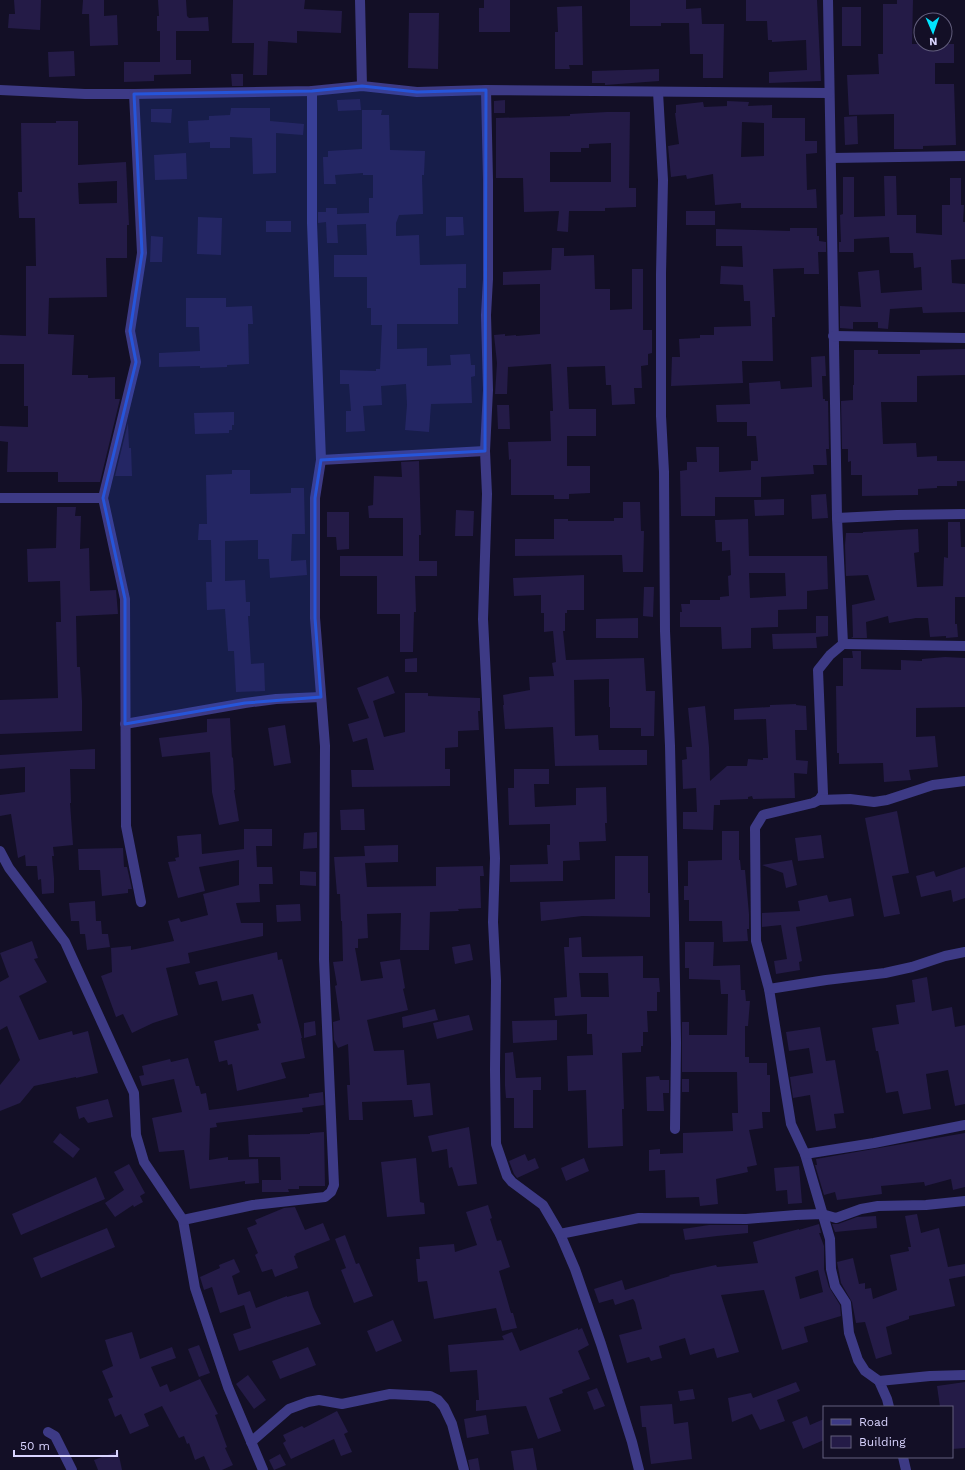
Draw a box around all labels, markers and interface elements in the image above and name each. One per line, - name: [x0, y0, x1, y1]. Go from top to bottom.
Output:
- north arrow: [913, 12, 953, 52]
- text: N: [929, 35, 938, 48]
- legend: [823, 1406, 953, 1458]
- text: Road: [859, 1415, 888, 1429]
- scale bar: [14, 1432, 117, 1458]
- text: Building: [859, 1435, 906, 1449]
- text: 50 m: [20, 1439, 50, 1453]

